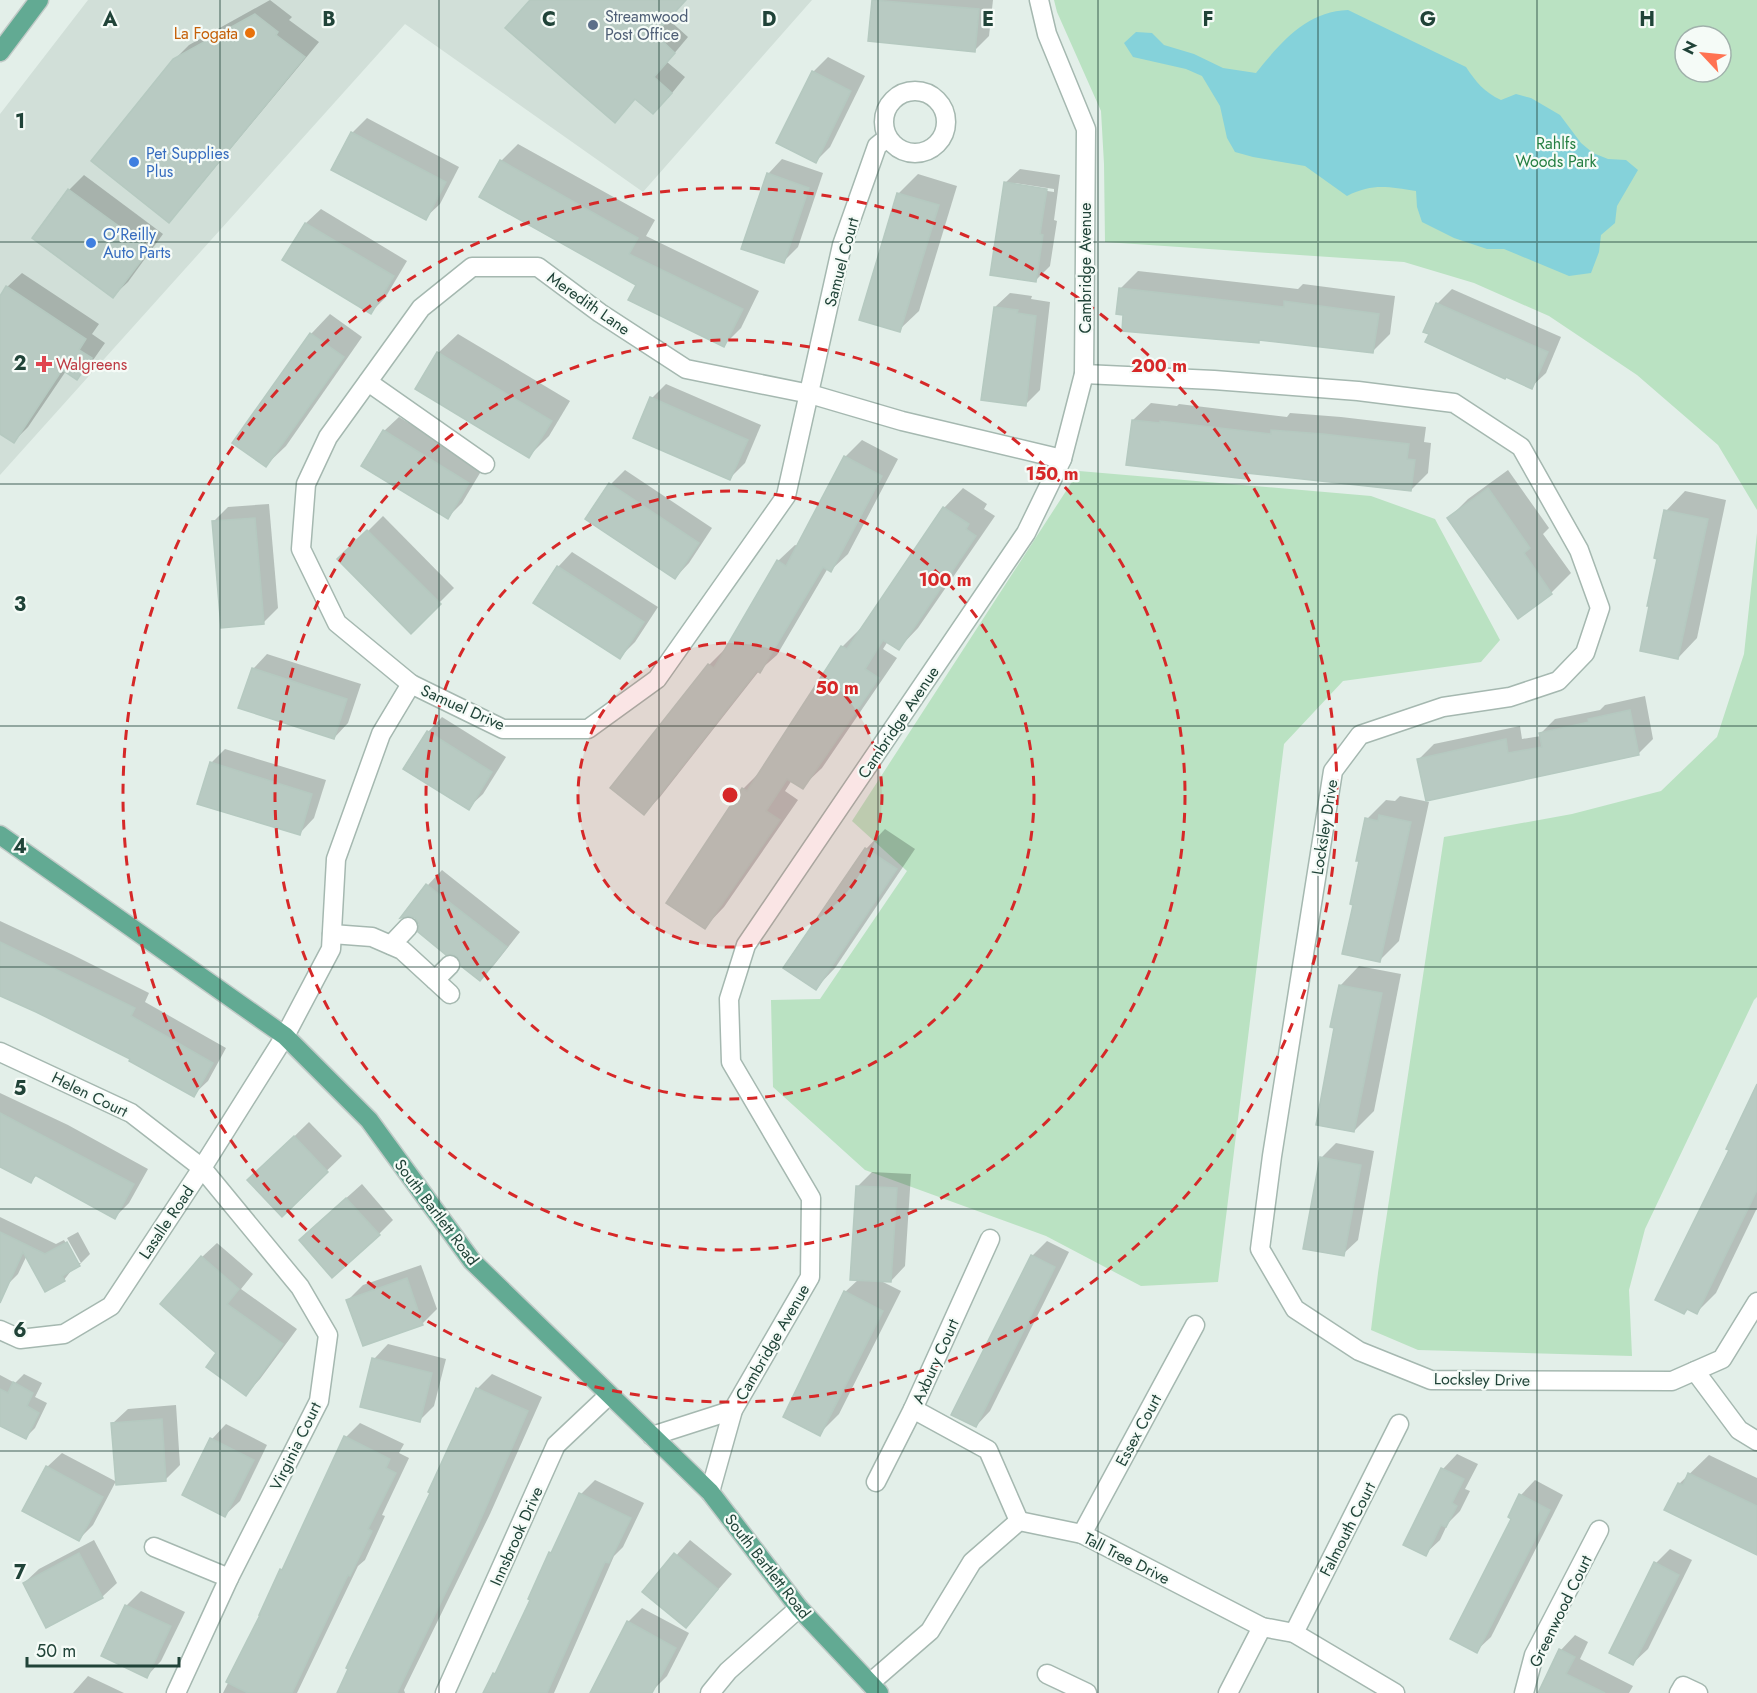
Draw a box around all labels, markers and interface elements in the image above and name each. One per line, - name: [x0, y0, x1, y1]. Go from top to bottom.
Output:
- text: A: [102, 5, 118, 34]
- text: B: [322, 5, 336, 34]
- text: C: [542, 5, 556, 34]
- place label: Streamwood Post Office: [605, 5, 688, 46]
- text: D: [762, 5, 776, 34]
- text: E: [982, 5, 994, 34]
- text: F: [1202, 5, 1214, 34]
- text: G: [1420, 5, 1436, 34]
- text: H: [1639, 5, 1655, 34]
- marker: Streamwood Post Office: [586, 18, 600, 32]
- place label: La Fogata: [174, 22, 238, 45]
- north arrow: [1673, 24, 1733, 84]
- marker: La Fogata: [243, 26, 257, 40]
- text: N: [1677, 37, 1703, 58]
- text: 1: [15, 107, 25, 136]
- park label: Rahlfs Woods Park: [1516, 132, 1597, 173]
- place label: Pet Supplies Plus: [146, 142, 229, 183]
- marker: Pet Supplies Plus: [127, 155, 141, 169]
- street label: Cambridge Avenue: [1074, 202, 1097, 334]
- street label: Samuel Court: [819, 215, 864, 309]
- place label: O'Reilly Auto Parts: [103, 223, 171, 264]
- marker: O'Reilly Auto Parts: [84, 236, 98, 250]
- street label: Meredith Lane: [543, 266, 635, 341]
- text: 2: [13, 349, 27, 378]
- place label: Walgreens: [56, 353, 127, 376]
- text: 200 m: [1131, 353, 1187, 379]
- marker: Walgreens: [37, 357, 51, 371]
- text: 150 m: [1026, 461, 1078, 487]
- text: 100 m: [918, 567, 972, 593]
- text: 3: [14, 590, 26, 619]
- street label: Cambridge Avenue: [852, 662, 945, 783]
- text: 50 m: [815, 675, 859, 701]
- street label: Samuel Drive: [417, 679, 508, 736]
- street label: Locksley Drive: [1306, 778, 1343, 876]
- centre of rings: [720, 785, 740, 805]
- text: 4: [13, 832, 27, 861]
- street label: Helen Court: [48, 1066, 132, 1123]
- text: 5: [14, 1074, 27, 1103]
- street label: South Bartlett Road: [389, 1154, 484, 1270]
- street label: Lasalle Road: [133, 1181, 199, 1264]
- street label: Cambridge Avenue: [730, 1280, 815, 1405]
- street label: Axbury Court: [906, 1315, 964, 1407]
- text: 6: [13, 1316, 27, 1345]
- street label: Locksley Drive: [1434, 1367, 1530, 1392]
- street label: Essex Court: [1110, 1390, 1167, 1470]
- street label: Virginia Court: [264, 1398, 327, 1494]
- street label: Falmouth Court: [1314, 1478, 1381, 1580]
- street label: Innsbrook Drive: [484, 1483, 549, 1589]
- street label: South Bartlett Road: [719, 1509, 816, 1624]
- street label: Tall Tree Drive: [1080, 1527, 1174, 1590]
- street label: Greenwood Court: [1523, 1551, 1598, 1671]
- text: 7: [14, 1558, 27, 1587]
- scale bar: [27, 1630, 178, 1668]
- text: 50 m: [36, 1638, 76, 1664]

